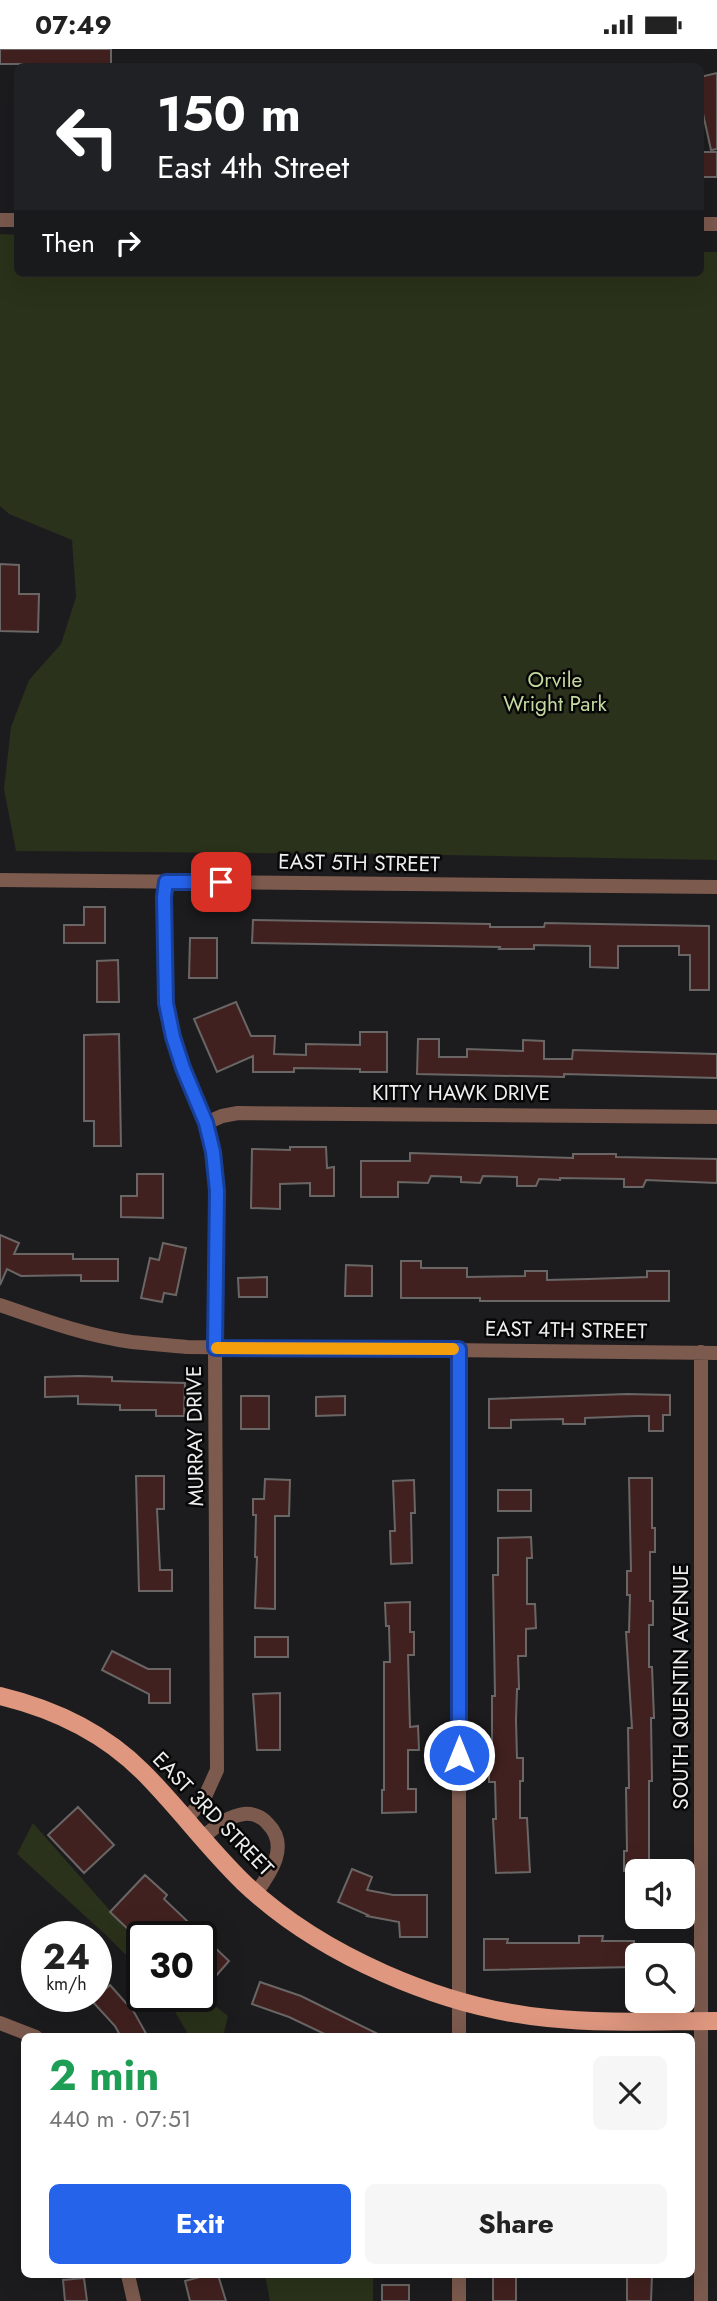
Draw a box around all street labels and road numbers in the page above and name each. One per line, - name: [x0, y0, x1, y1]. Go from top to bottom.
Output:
- street label: EAST 5TH STREET: [278, 847, 440, 879]
- street label: KITTY HAWK DRIVE: [372, 1078, 550, 1108]
- street label: EAST 4TH STREET: [485, 1314, 648, 1346]
- street label: MURRAY DRIVE: [179, 1365, 211, 1507]
- street label: SOUTH QUENTIN AVENUE: [666, 1564, 696, 1810]
- street label: EAST 3RD STREET: [146, 1745, 280, 1883]

